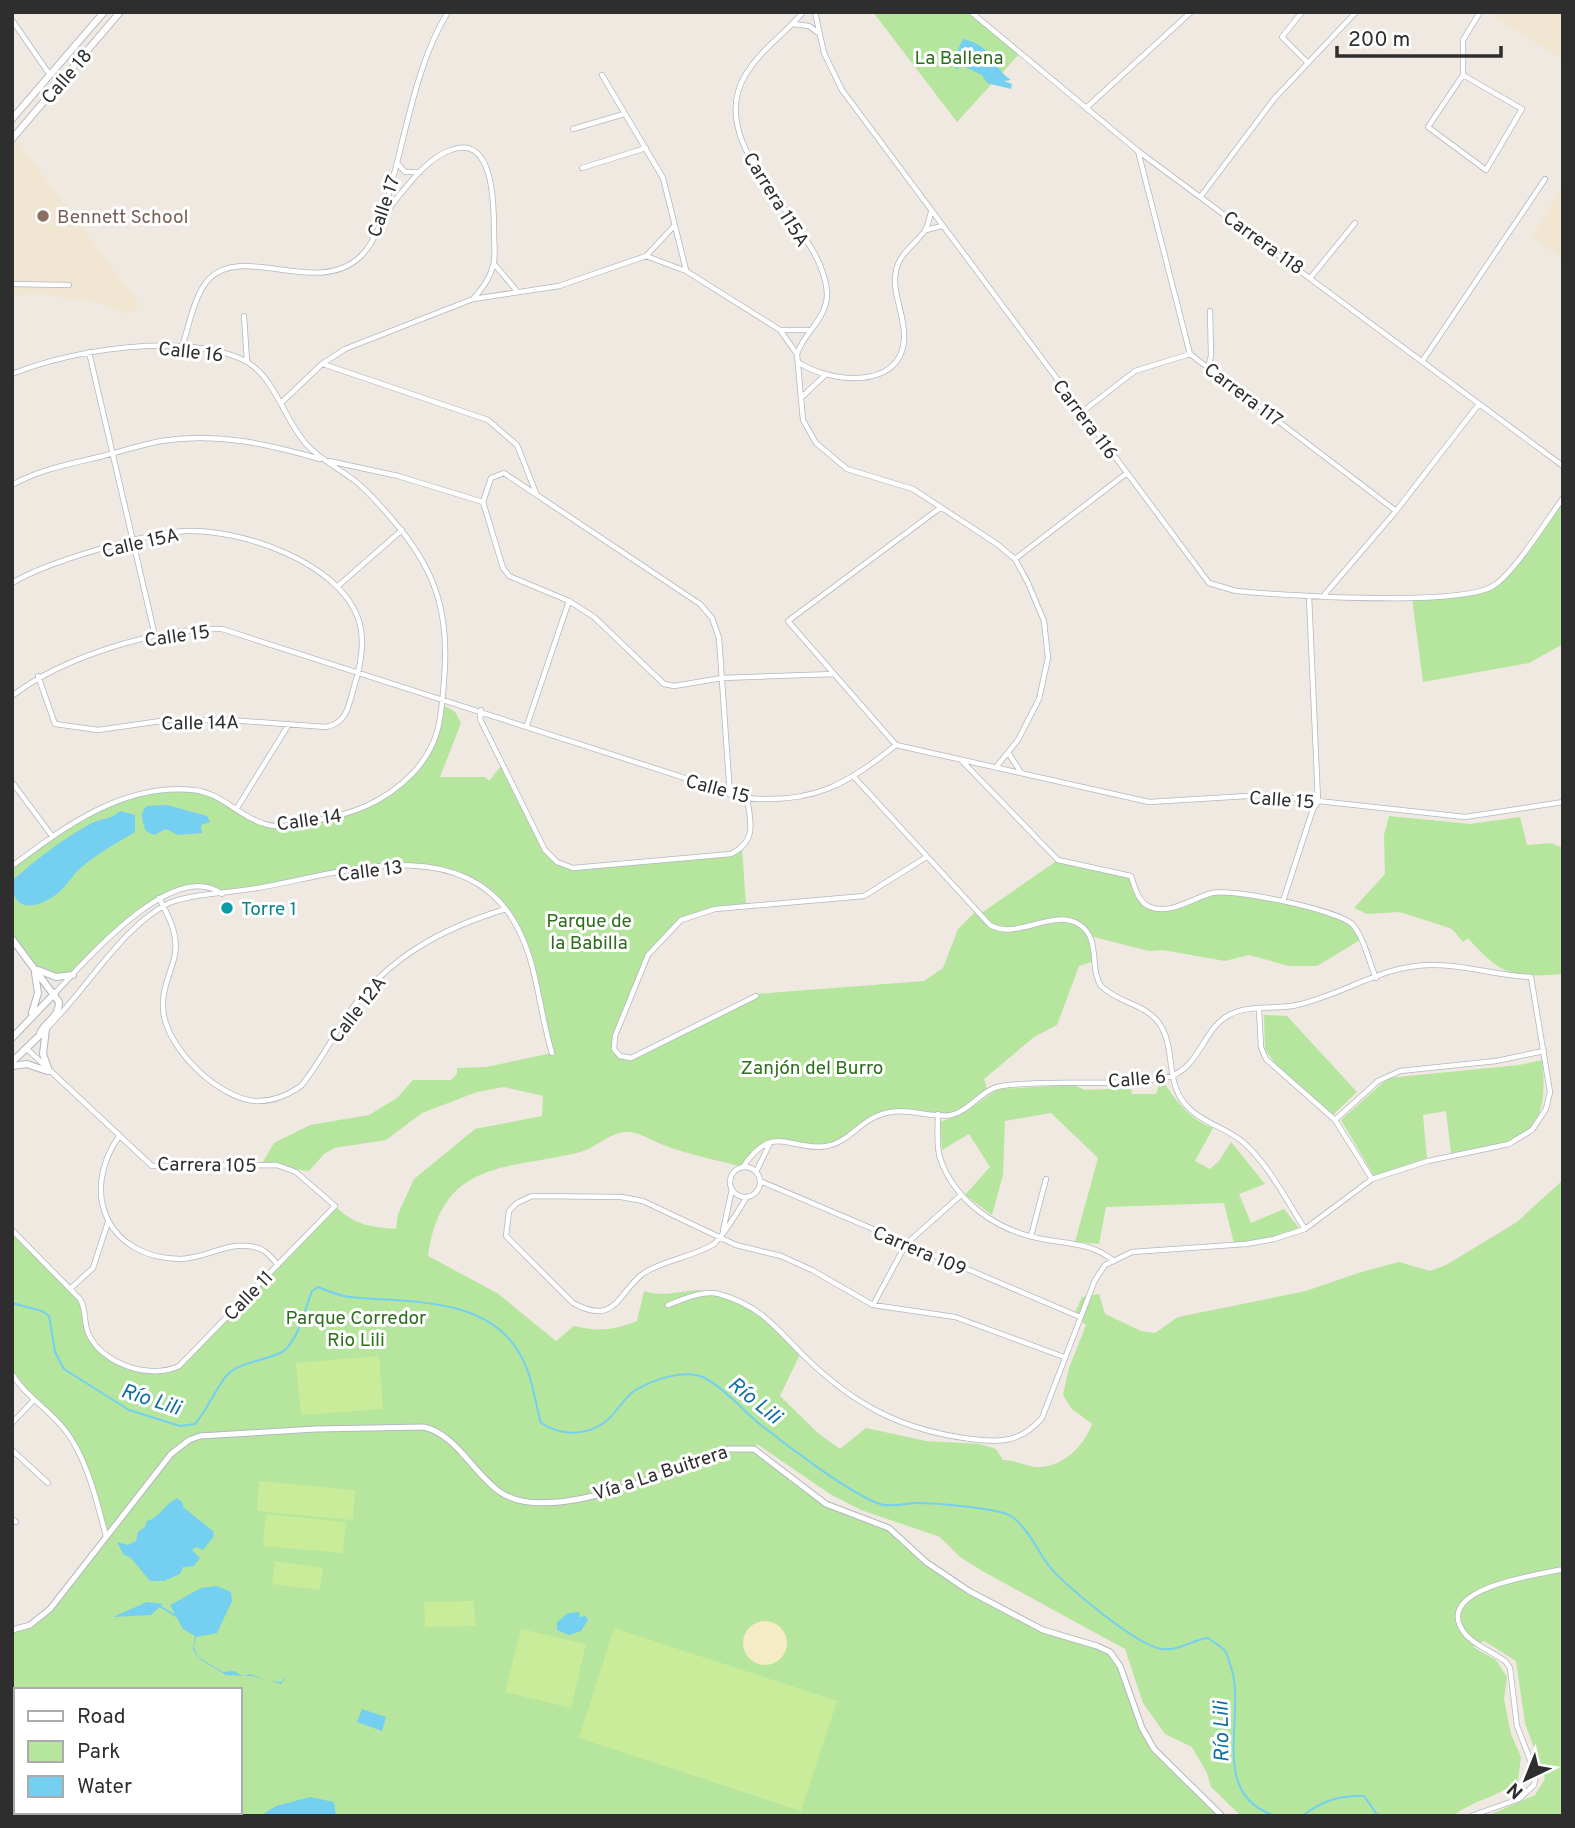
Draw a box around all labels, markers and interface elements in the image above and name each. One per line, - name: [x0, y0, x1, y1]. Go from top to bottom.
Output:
- scale bar: [1337, 14, 1502, 58]
- text: 200 m: [1348, 27, 1410, 54]
- street label: Calle 18: [37, 45, 98, 110]
- park label: La Ballena: [915, 47, 1003, 71]
- street label: Carrera 115A: [737, 148, 814, 252]
- street label: Calle 17: [363, 172, 407, 241]
- place label: Bennett School: [57, 206, 189, 230]
- street label: Carrera 118: [1218, 206, 1308, 281]
- marker: Bennett School: [35, 208, 51, 224]
- street label: Calle 16: [157, 338, 225, 368]
- street label: Carrera 117: [1199, 358, 1287, 433]
- street label: Carrera 116: [1046, 375, 1122, 465]
- street label: Calle 15A: [100, 523, 181, 564]
- street label: Calle 15: [143, 621, 212, 653]
- street label: Calle 14A: [161, 711, 239, 737]
- street label: Calle 15: [683, 770, 752, 810]
- street label: Calle 15: [1248, 787, 1316, 815]
- street label: Calle 14: [275, 805, 343, 837]
- street label: Calle 13: [336, 856, 404, 888]
- place label: Torre 1: [241, 898, 297, 922]
- marker: Torre 1: [219, 900, 235, 916]
- park label: Parque de la Babilla: [546, 910, 632, 956]
- street label: Calle 12A: [325, 972, 392, 1049]
- park label: Zanjón del Burro: [741, 1057, 883, 1081]
- street label: Calle 6: [1107, 1065, 1167, 1094]
- street label: Carrera 105: [157, 1153, 257, 1179]
- street label: Carrera 109: [869, 1221, 970, 1282]
- street label: Calle 11: [220, 1266, 279, 1327]
- park label: Parque Corredor Rio Lili: [286, 1307, 427, 1353]
- water label: Río Lili: [722, 1371, 788, 1432]
- water label: Río Lili: [117, 1378, 186, 1423]
- street label: Vía a La Buitrera: [590, 1441, 731, 1507]
- legend: [14, 1688, 242, 1814]
- water label: Río Lili: [1208, 1699, 1237, 1763]
- text: Road: [77, 1704, 126, 1731]
- text: Park: [77, 1739, 120, 1766]
- north arrow: [1491, 1744, 1561, 1814]
- text: Water: [77, 1774, 132, 1801]
- text: N: [1503, 1777, 1529, 1803]

